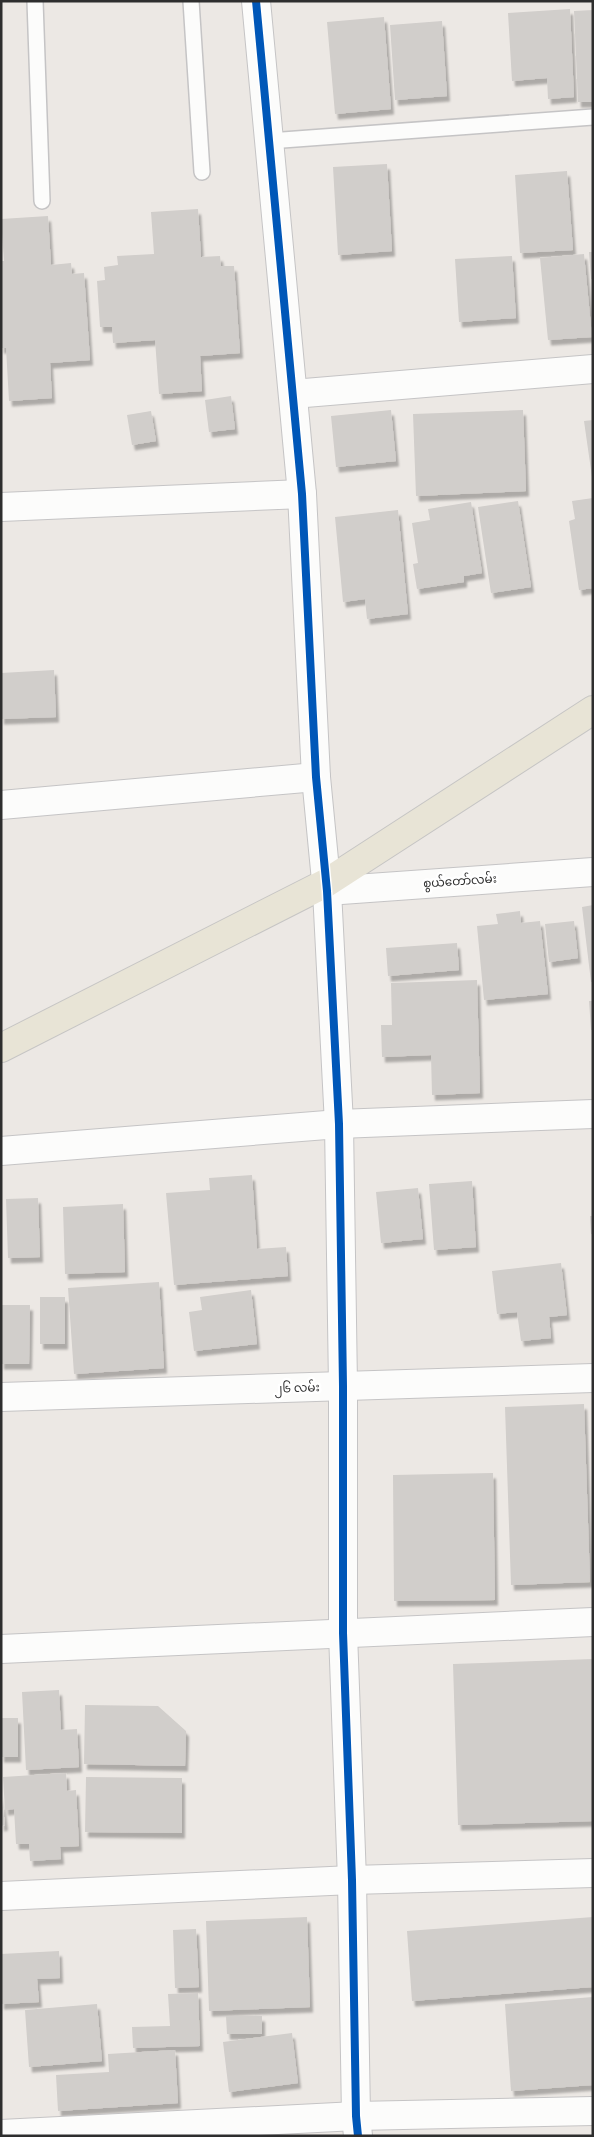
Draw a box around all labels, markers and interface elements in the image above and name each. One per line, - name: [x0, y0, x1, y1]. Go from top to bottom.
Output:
- street label: စွယ်တော်လမ်း: [423, 869, 497, 894]
- street label: ၂၆ လမ်း: [274, 1378, 320, 1399]

